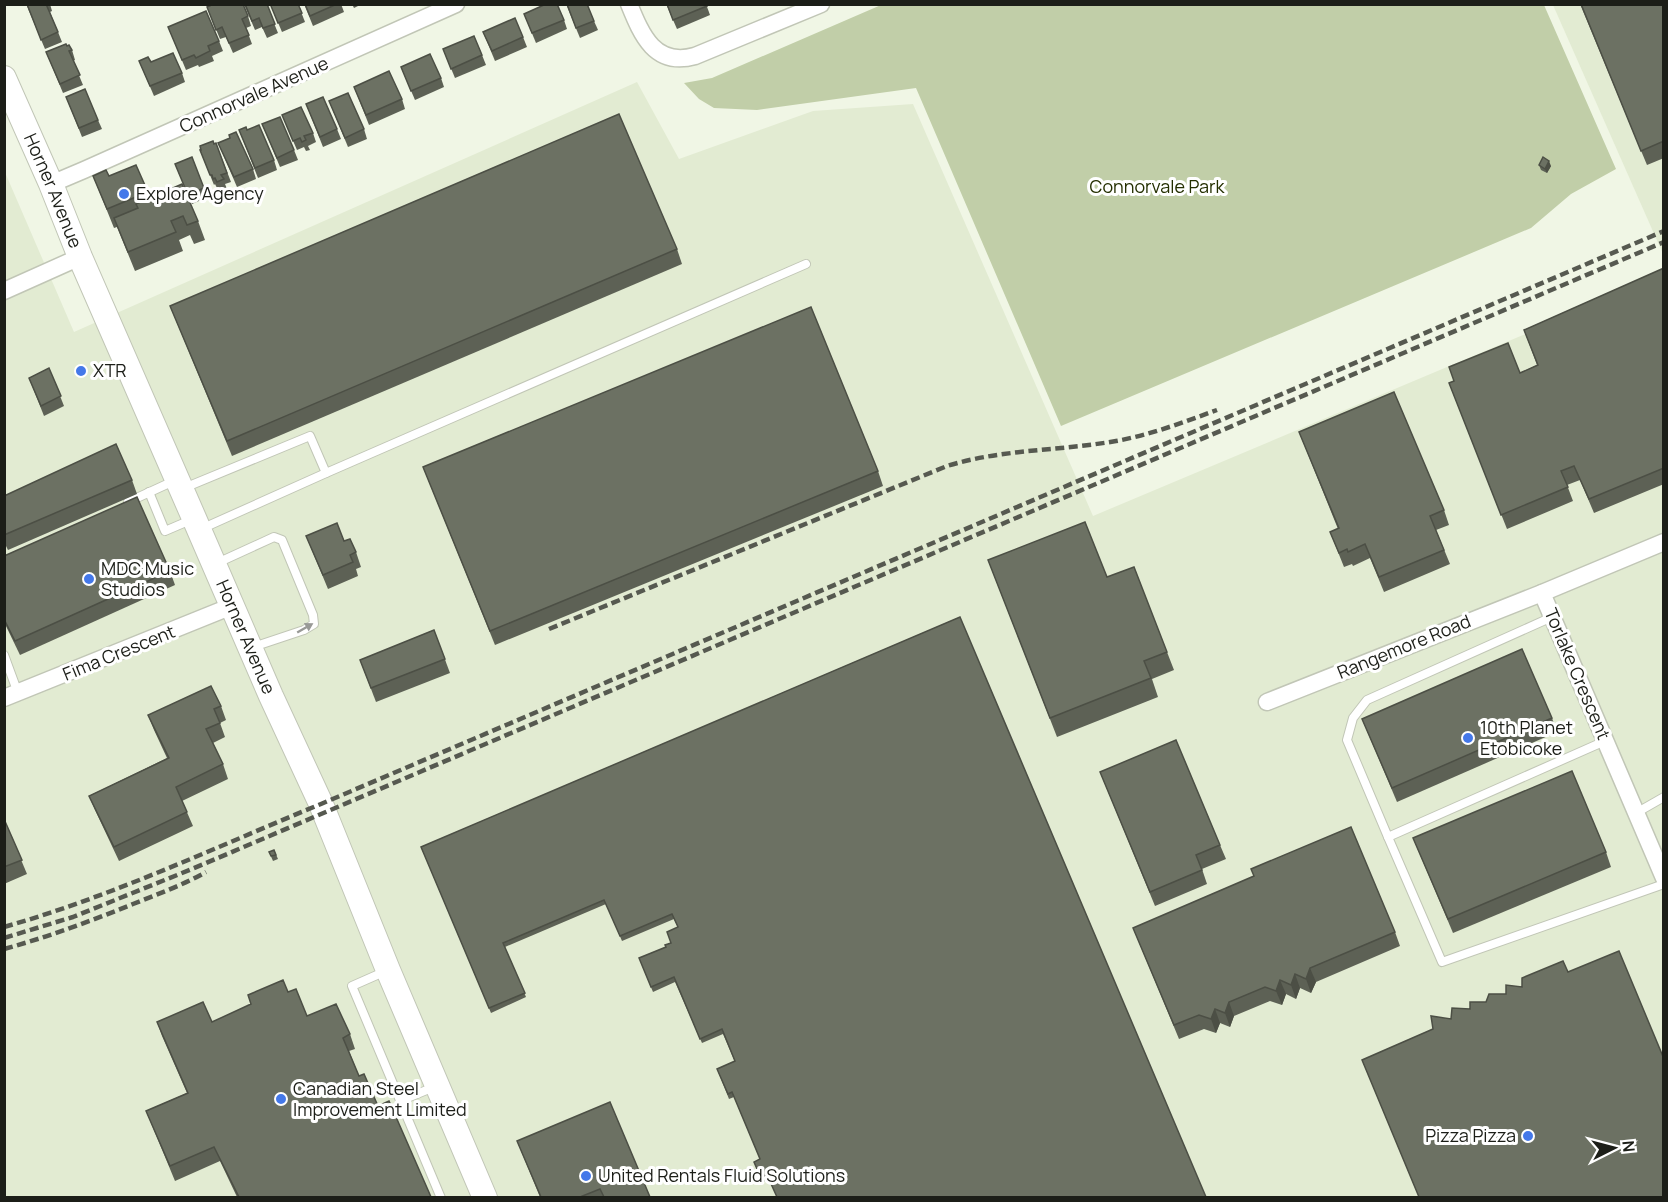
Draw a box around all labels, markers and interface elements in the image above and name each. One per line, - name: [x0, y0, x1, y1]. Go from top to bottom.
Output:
- street label: Connorvale Avenue: [175, 50, 332, 138]
- street label: Horner Avenue: [19, 129, 88, 252]
- park label: Connorvale Park: [1090, 174, 1225, 198]
- place label: Explore Agency: [136, 181, 264, 205]
- marker: Explore Agency: [117, 187, 131, 201]
- place label: XTR: [93, 358, 127, 382]
- marker: XTR: [74, 364, 88, 378]
- place label: MDC Music Studios: [101, 556, 194, 601]
- marker: MDC Music Studios: [82, 572, 96, 586]
- street label: Horner Avenue: [211, 576, 282, 698]
- street label: Torlake Crescent: [1539, 604, 1616, 743]
- street label: Rangemore Road: [1333, 608, 1474, 684]
- street label: Fima Crescent: [59, 619, 178, 686]
- one-way arrow: [296, 623, 313, 634]
- place label: 10th Planet Etobicoke: [1480, 715, 1573, 760]
- marker: 10th Planet Etobicoke: [1461, 731, 1475, 745]
- place label: Canadian Steel Improvement Limited: [293, 1076, 467, 1121]
- marker: Canadian Steel Improvement Limited: [274, 1092, 288, 1106]
- north arrow: [1584, 1118, 1644, 1178]
- place label: Pizza Pizza: [1425, 1123, 1516, 1147]
- marker: Pizza Pizza: [1521, 1129, 1535, 1143]
- text: N: [1617, 1140, 1640, 1153]
- place label: United Rentals Fluid Solutions: [598, 1163, 845, 1187]
- marker: United Rentals Fluid Solutions: [579, 1169, 593, 1183]

